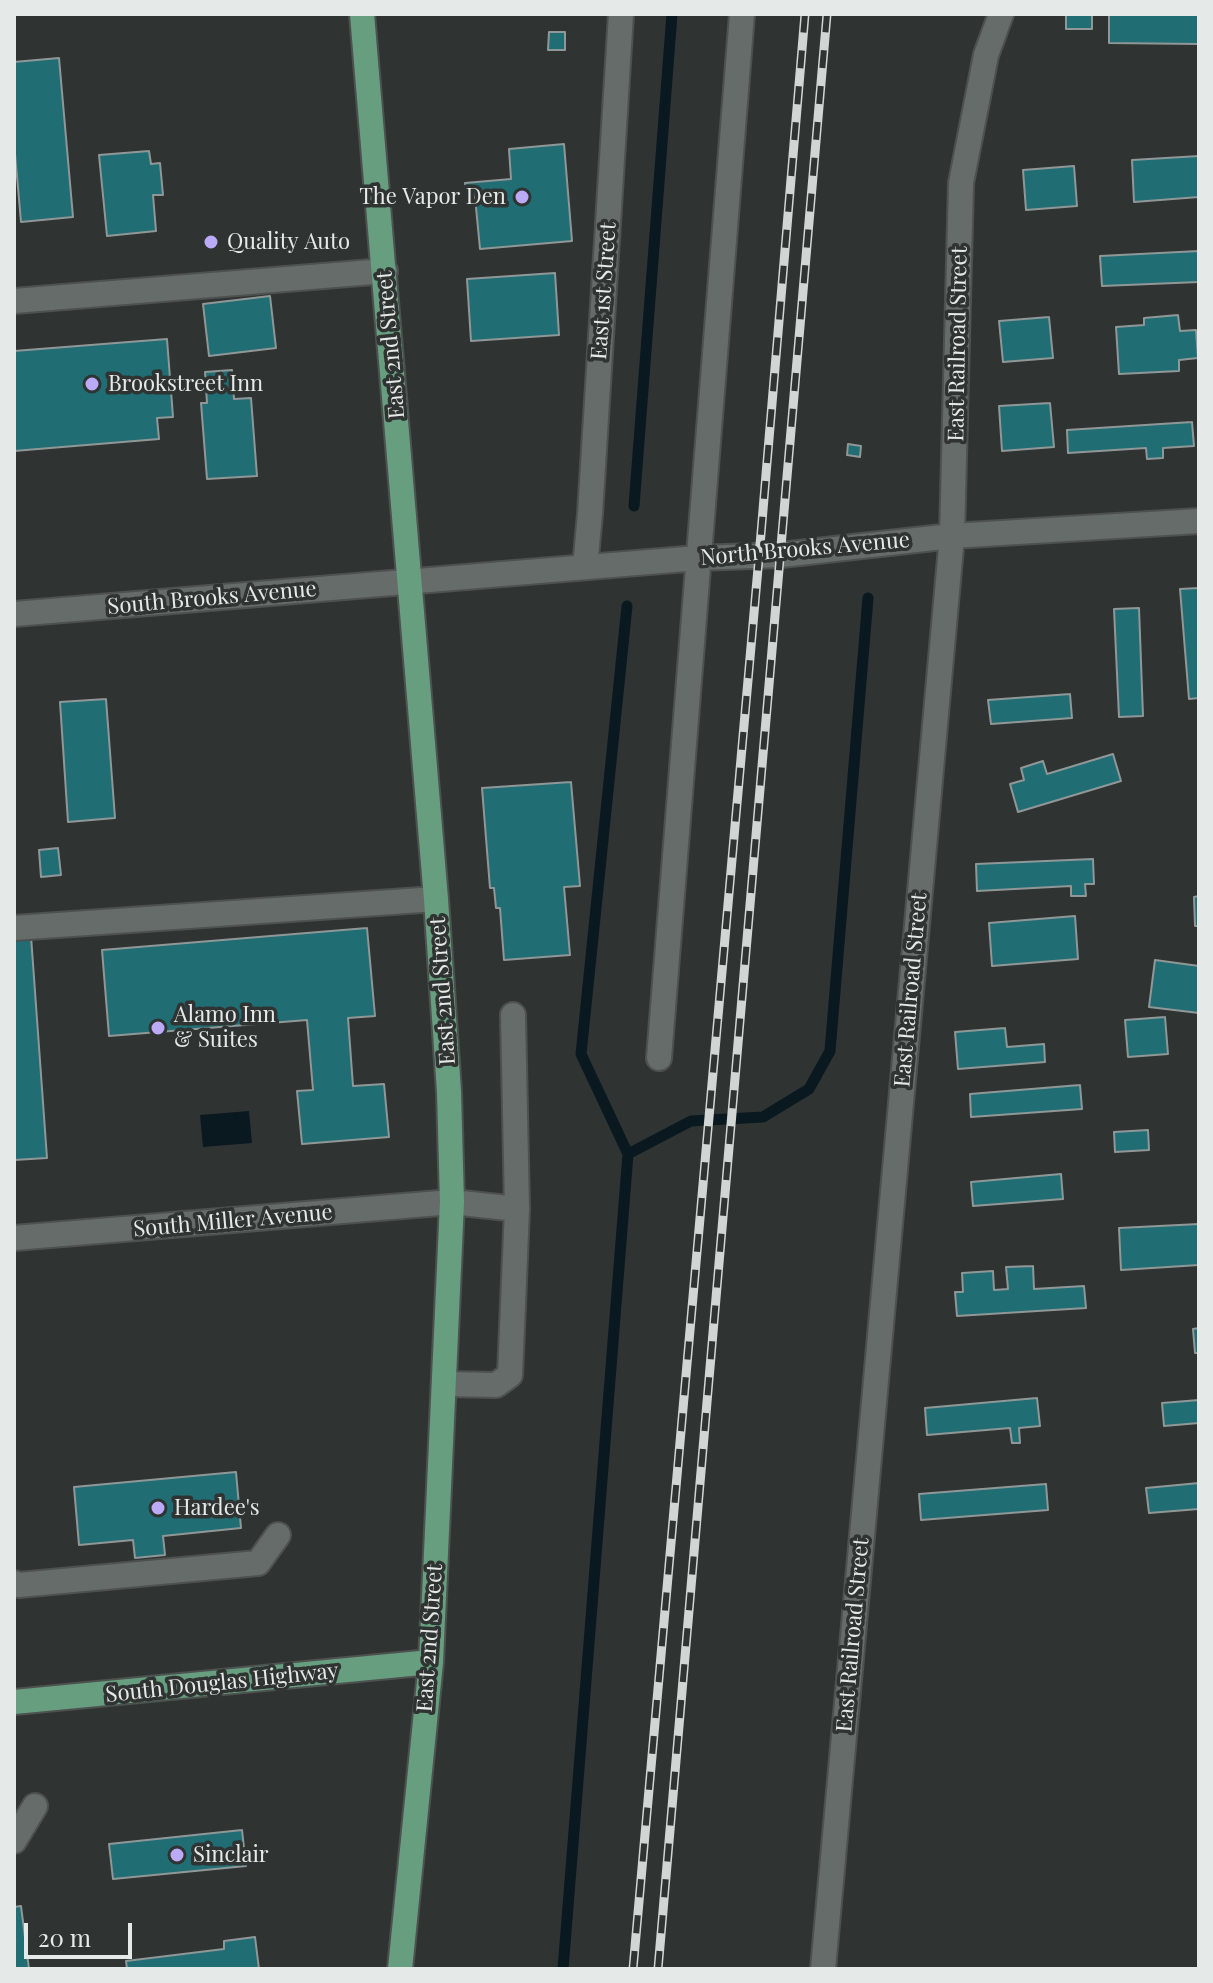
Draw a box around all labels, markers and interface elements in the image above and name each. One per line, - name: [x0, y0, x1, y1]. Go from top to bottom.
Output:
- place label: The Vapor Den: [359, 184, 506, 210]
- marker: The Vapor Den: [513, 188, 531, 206]
- street label: East 1st Street: [586, 221, 622, 361]
- place label: Quality Auto: [227, 229, 350, 255]
- marker: Quality Auto: [202, 233, 220, 251]
- street label: East Railroad Street: [943, 246, 973, 442]
- street label: East 2nd Street: [371, 270, 411, 420]
- place label: Brookstreet Inn: [108, 371, 263, 397]
- marker: Brookstreet Inn: [83, 375, 101, 393]
- street label: North Brooks Avenue: [699, 527, 911, 571]
- street label: South Brooks Avenue: [106, 576, 318, 620]
- street label: East Railroad Street: [889, 892, 933, 1088]
- street label: East 2nd Street: [425, 916, 461, 1066]
- place label: Alamo Inn & Suites: [174, 1002, 276, 1054]
- marker: Alamo Inn & Suites: [149, 1019, 167, 1037]
- street label: South Miller Avenue: [132, 1199, 334, 1243]
- place label: Hardee's: [174, 1495, 260, 1521]
- marker: Hardee's: [149, 1499, 167, 1517]
- street label: East Railroad Street: [831, 1537, 875, 1733]
- street label: East 2nd Street: [412, 1563, 448, 1713]
- street label: South Douglas Highway: [104, 1658, 340, 1708]
- place label: Sinclair: [193, 1842, 269, 1868]
- marker: Sinclair: [168, 1846, 186, 1864]
- scale bar: [28, 1907, 136, 1957]
- text: 20 m: [38, 1921, 91, 1953]

